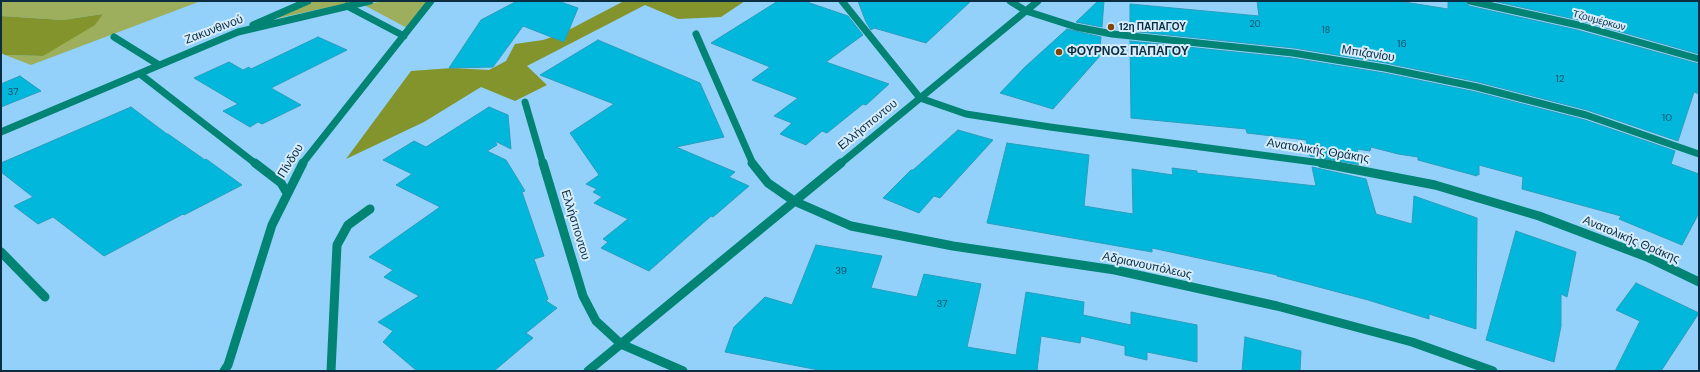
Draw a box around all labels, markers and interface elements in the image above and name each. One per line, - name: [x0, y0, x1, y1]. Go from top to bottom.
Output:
- street label: Τζουμέρκων: [1571, 8, 1627, 34]
- street label: Ζακυνθινού: [183, 12, 245, 48]
- house number: 20: [1249, 20, 1261, 30]
- place label: 12η ΠΑΠΑΓΟΥ: [1119, 21, 1186, 33]
- marker: 12η ΠΑΠΑΓΟΥ: [1106, 22, 1116, 32]
- house number: 18: [1322, 26, 1330, 36]
- house number: 16: [1397, 38, 1407, 50]
- street label: Μπιζανίου: [1340, 43, 1396, 65]
- place label: ΦΟΥΡΝΟΣ ΠΑΠΑΓΟΥ: [1067, 45, 1189, 59]
- marker: ΦΟΥΡΝΟΣ ΠΑΠΑΓΟΥ: [1054, 47, 1064, 57]
- house number: 12: [1556, 73, 1564, 85]
- house number: 37: [7, 86, 19, 98]
- street label: Ελλήσποντου: [835, 97, 901, 153]
- house number: 10: [1662, 112, 1672, 124]
- street label: Ανατολικής Θράκης: [1266, 136, 1370, 166]
- street label: Πίνδου: [275, 141, 307, 181]
- street label: Ελλήσποντου: [558, 188, 592, 262]
- street label: Ανατολικής Θράκης: [1580, 213, 1682, 267]
- street label: Αδριανουπόλεως: [1101, 249, 1193, 283]
- house number: 39: [835, 265, 847, 277]
- house number: 37: [936, 298, 948, 310]

